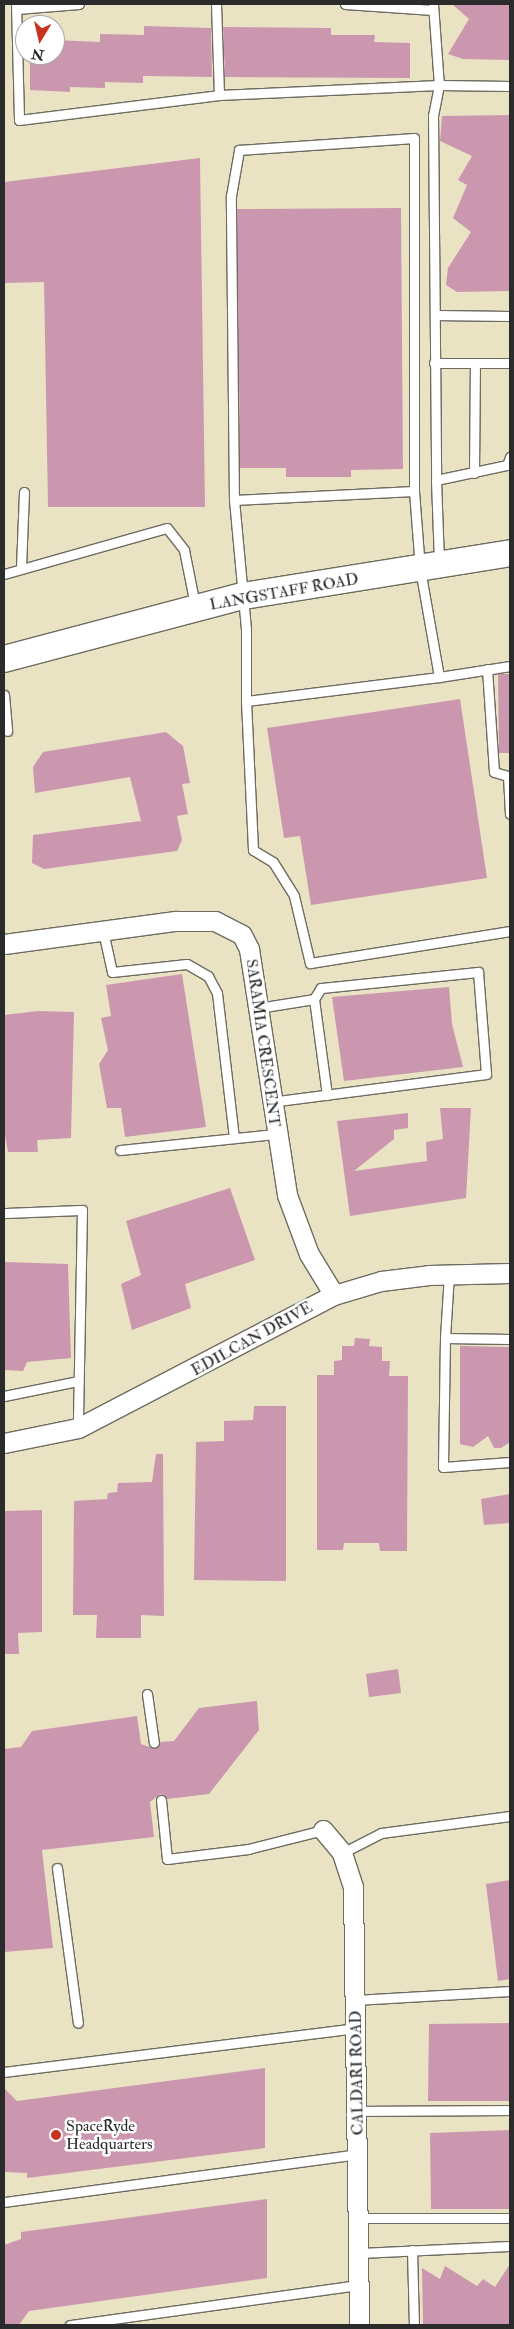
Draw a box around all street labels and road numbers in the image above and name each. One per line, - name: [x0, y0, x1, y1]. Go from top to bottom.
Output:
- street label: LANGSTAFF ROAD: [208, 569, 360, 615]
- street label: SARAMIA CRESCENT: [242, 958, 284, 1128]
- street label: EDILCAN DRIVE: [188, 1298, 316, 1380]
- street label: CALDARI ROAD: [346, 2010, 368, 2136]

